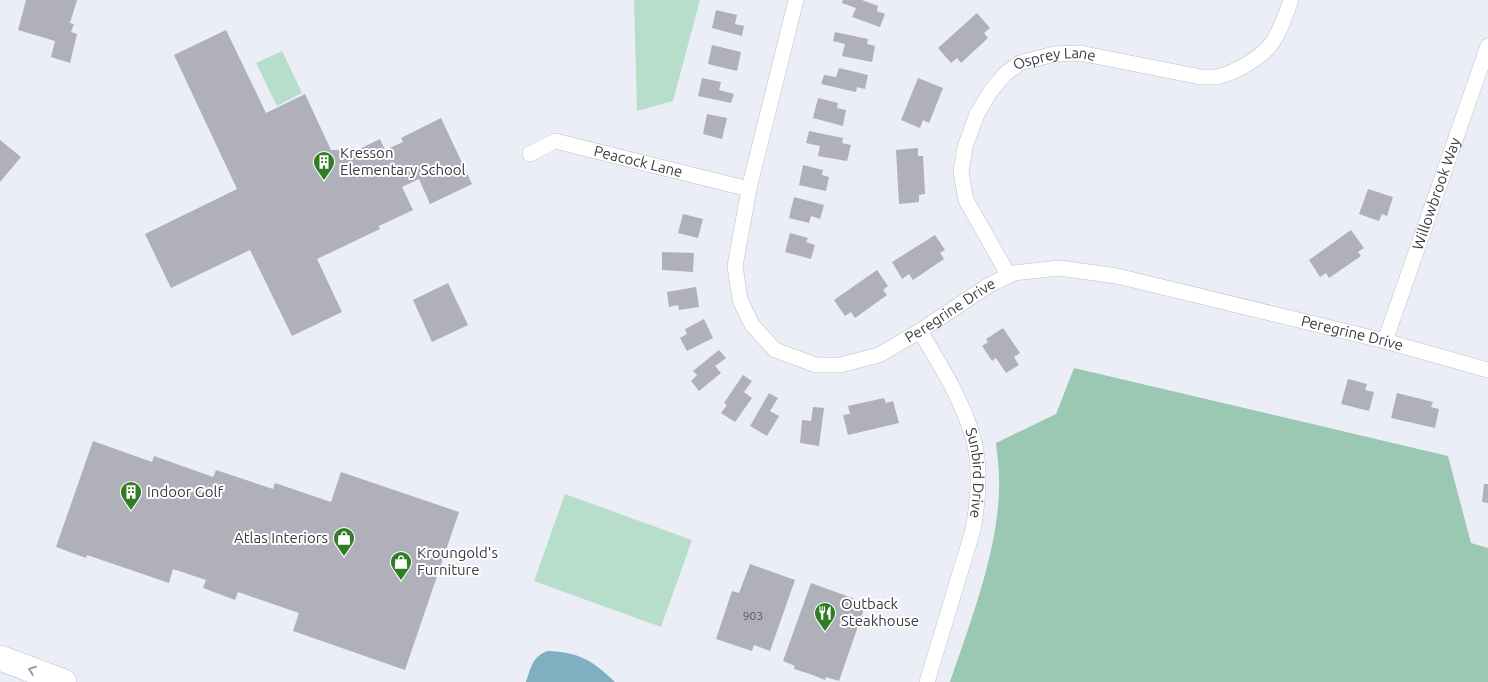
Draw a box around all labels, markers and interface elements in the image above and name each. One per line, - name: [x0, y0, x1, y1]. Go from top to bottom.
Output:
- street label: Osprey Lane: [1009, 44, 1097, 73]
- street label: Willowbrook Way: [1409, 135, 1463, 252]
- street label: Peacock Lane: [592, 142, 684, 180]
- place label: Kresson Elementary School: [340, 144, 466, 178]
- building icon: Kresson Elementary School: [312, 150, 336, 181]
- street label: Peregrine Drive: [902, 274, 998, 346]
- street label: Peregrine Drive: [1299, 312, 1405, 354]
- street label: Sunbird Drive: [962, 425, 987, 519]
- building icon: Indoor Golf: [119, 480, 143, 511]
- place label: Indoor Golf: [147, 483, 224, 500]
- shop icon: Atlas Interiors: [332, 526, 356, 557]
- place label: Atlas Interiors: [234, 529, 328, 546]
- place label: Kroungold's Furniture: [417, 544, 498, 578]
- shop icon: Kroungold's Furniture: [389, 550, 413, 581]
- place label: Outback Steakhouse: [841, 595, 919, 629]
- restaurant icon: Outback Steakhouse: [813, 601, 837, 632]
- house number: 903: [743, 609, 763, 622]
- one-way arrow: [28, 666, 37, 676]

